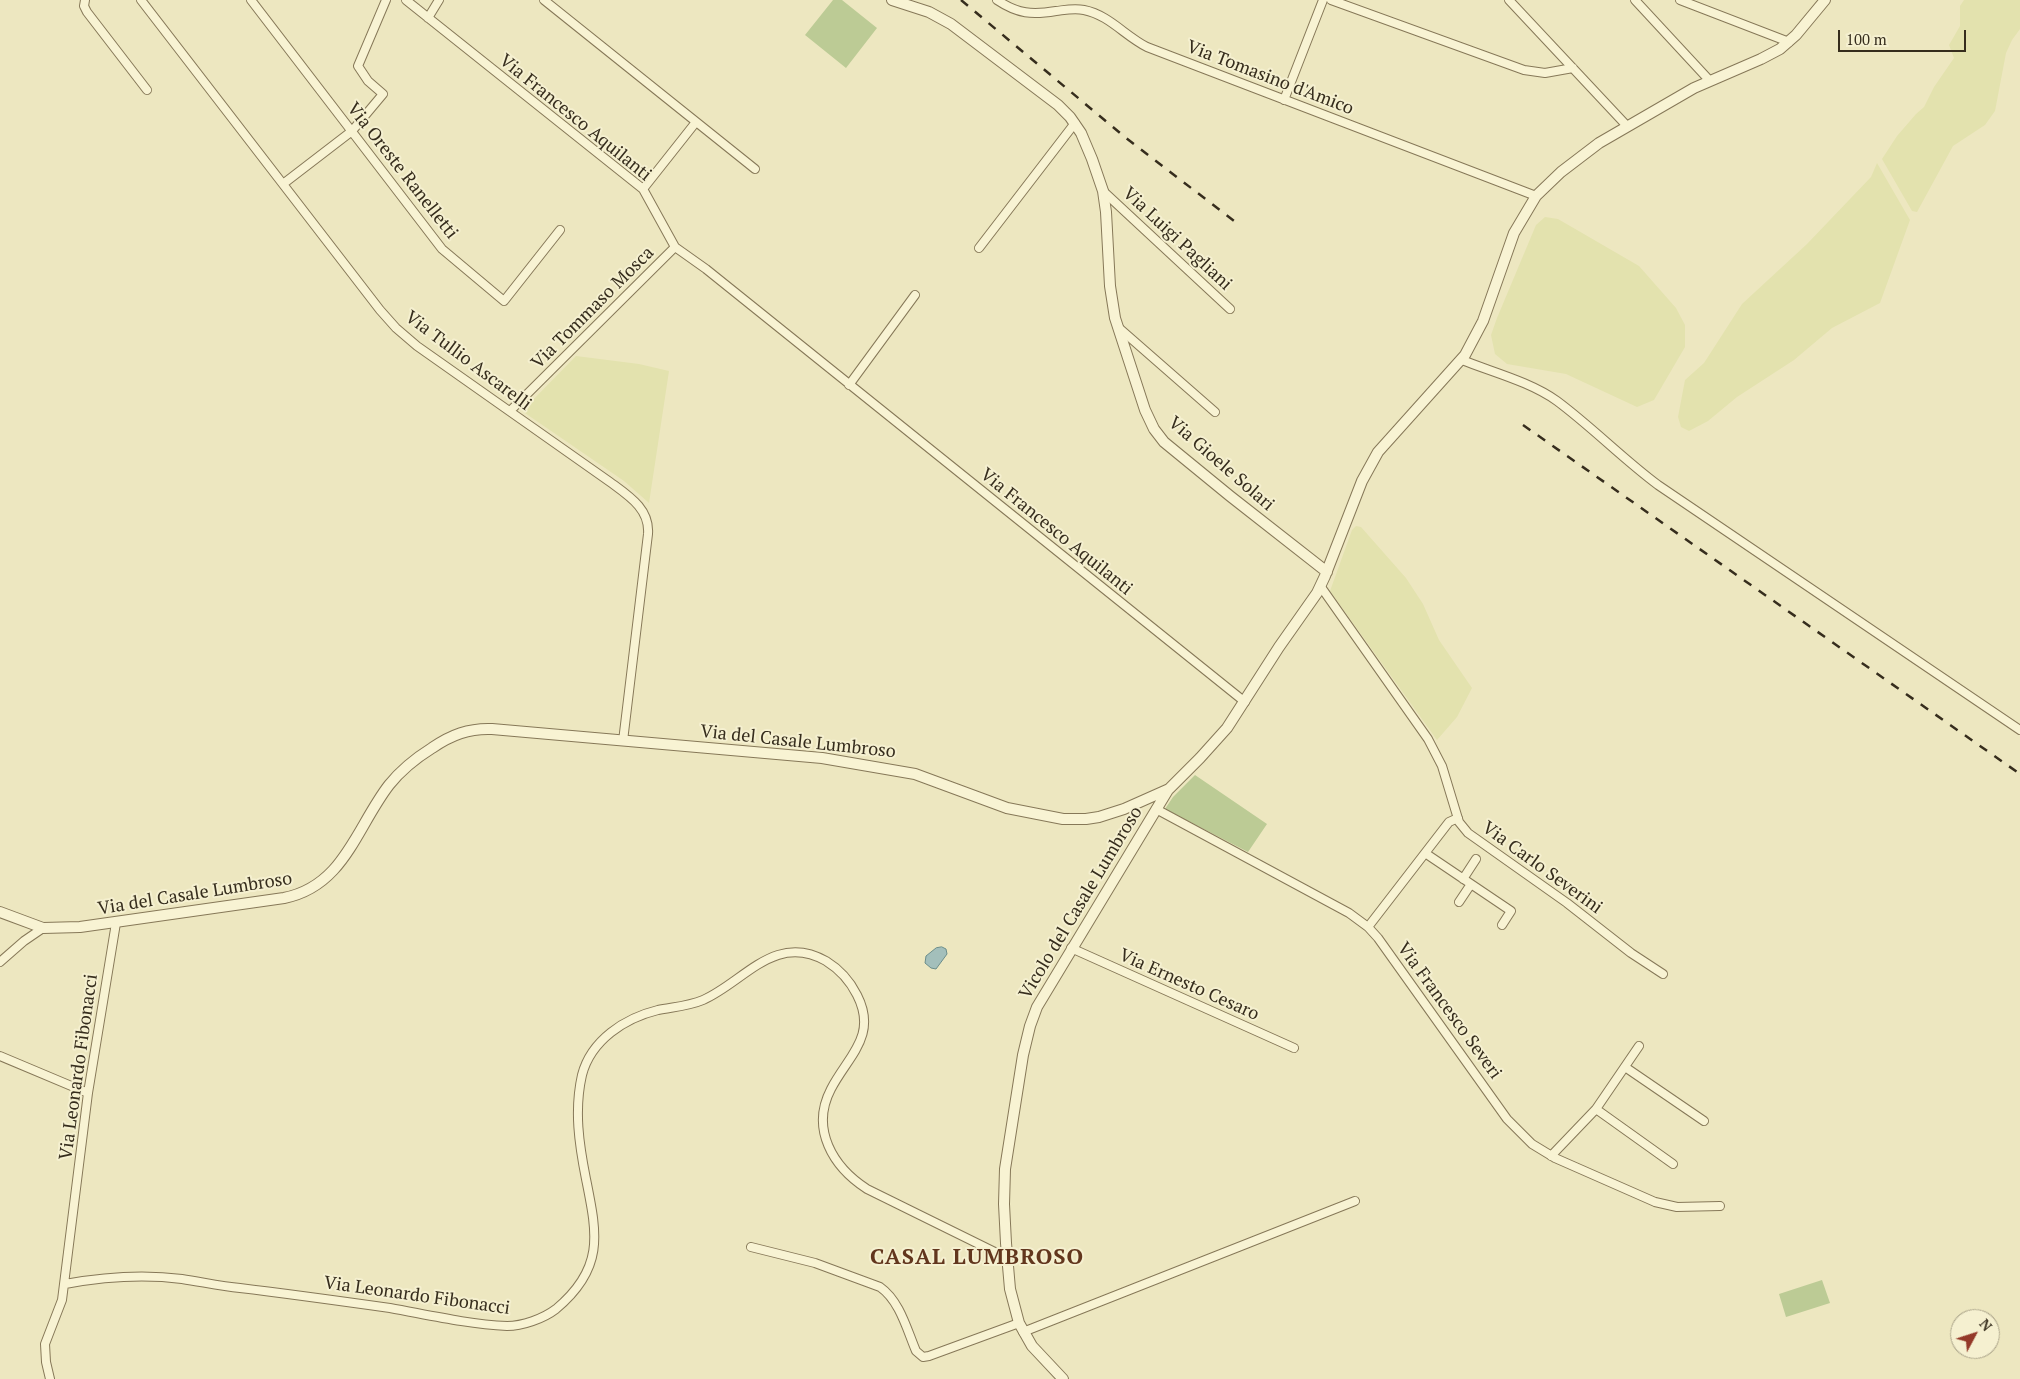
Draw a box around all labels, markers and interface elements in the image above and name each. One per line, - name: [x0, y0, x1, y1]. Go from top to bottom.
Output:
- scale bar: [1840, 20, 1968, 52]
- text: 100 m: [1846, 29, 1887, 49]
- street label: Via Tomasino d'Amico: [1184, 36, 1356, 120]
- street label: Via Francesco Aquilanti: [495, 50, 655, 186]
- street label: Via Oreste Ranelletti: [342, 98, 462, 244]
- street label: Via Luigi Pagliani: [1118, 183, 1236, 295]
- street label: Via Tommaso Mosca: [527, 242, 659, 374]
- street label: Via Tullio Ascarelli: [401, 306, 535, 416]
- street label: Via Gioele Solari: [1164, 412, 1278, 516]
- street label: Via Francesco Aquilanti: [976, 464, 1136, 600]
- street label: Via del Casale Lumbroso: [699, 721, 897, 763]
- street label: Vicolo del Casale Lumbroso: [1015, 803, 1147, 1003]
- street label: Via Carlo Severini: [1478, 817, 1606, 919]
- street label: Via del Casale Lumbroso: [96, 868, 294, 920]
- street label: Via Francesco Severi: [1392, 938, 1506, 1084]
- street label: Via Ernesto Cesaro: [1116, 944, 1262, 1026]
- street label: Via Leonardo Fibonacci: [55, 973, 103, 1161]
- district label: CASAL LUMBROSO: [868, 1245, 1086, 1271]
- street label: Via Leonardo Fibonacci: [323, 1272, 511, 1320]
- north arrow: [1950, 1309, 2000, 1359]
- text: N: [1975, 1315, 1997, 1335]

